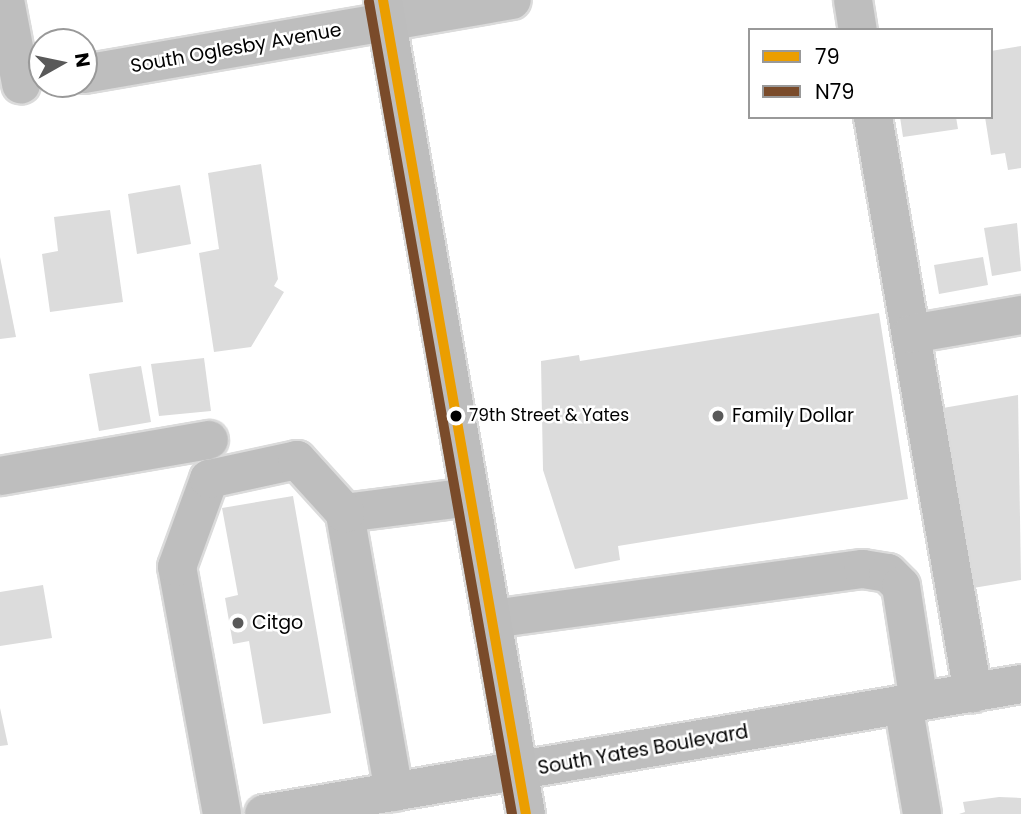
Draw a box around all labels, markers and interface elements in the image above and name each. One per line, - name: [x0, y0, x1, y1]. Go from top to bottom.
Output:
- street label: South Oglesby Avenue: [129, 18, 343, 78]
- north arrow: [28, 28, 98, 98]
- legend: [748, 28, 993, 119]
- text: 79: [815, 42, 840, 71]
- text: N: [68, 51, 97, 69]
- text: N79: [815, 77, 854, 106]
- place label: Family Dollar: [732, 405, 854, 427]
- place label: 79th Street & Yates: [469, 406, 629, 426]
- marker: Family Dollar: [710, 408, 726, 424]
- marker: 79th Street & Yates: [449, 409, 463, 423]
- place label: Citgo: [252, 612, 303, 634]
- marker: Citgo: [230, 615, 246, 631]
- street label: South Yates Boulevard: [536, 720, 750, 780]

